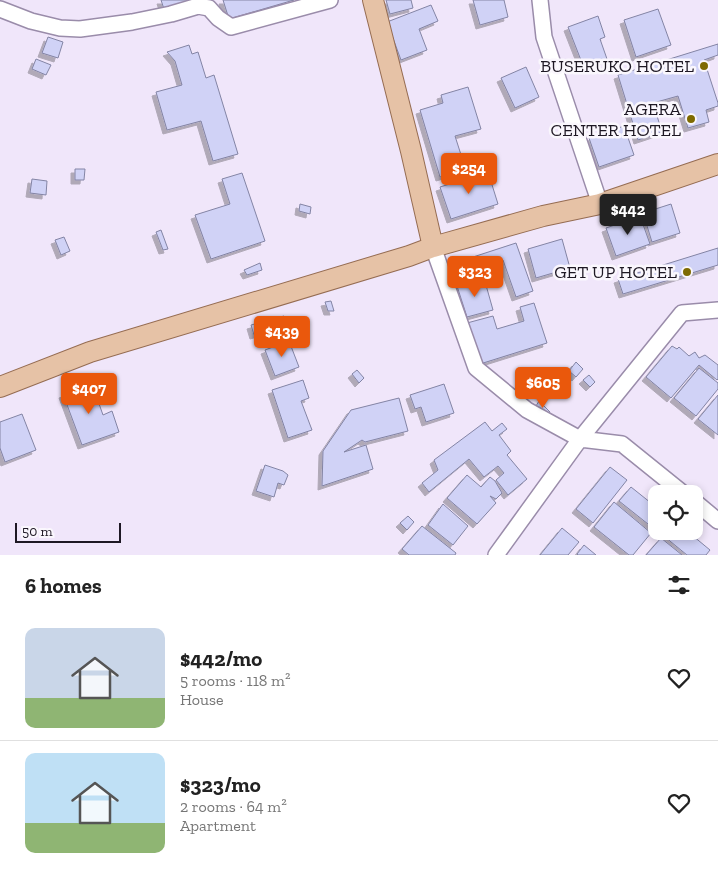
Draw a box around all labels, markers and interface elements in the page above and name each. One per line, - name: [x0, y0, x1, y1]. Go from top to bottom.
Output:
- place label: BUSERUKO HOTEL: [540, 55, 694, 77]
- marker: BUSERUKO HOTEL: [698, 60, 710, 72]
- place label: AGERA CENTER HOTEL: [551, 98, 681, 141]
- marker: AGERA CENTER HOTEL: [685, 113, 697, 125]
- pin: $254: [439, 152, 499, 195]
- text: $254: [452, 159, 486, 178]
- pin: $442: [598, 194, 658, 236]
- text: $442: [611, 200, 645, 219]
- pin: $323: [445, 256, 505, 298]
- place label: GET UP HOTEL: [554, 261, 677, 283]
- text: $323: [458, 262, 492, 281]
- marker: GET UP HOTEL: [681, 266, 693, 278]
- pin: $439: [252, 316, 312, 358]
- text: $439: [265, 322, 299, 341]
- pin: $605: [513, 366, 573, 409]
- pin: $407: [59, 372, 119, 415]
- text: $605: [526, 373, 560, 392]
- text: $407: [72, 379, 106, 398]
- map controls: [648, 485, 703, 540]
- button: locate: [648, 485, 703, 540]
- scale bar: [15, 520, 121, 543]
- text: 50 m: [22, 523, 53, 540]
- icon: filters: [665, 571, 693, 599]
- text: 6 homes: [25, 573, 102, 598]
- text: $442/mo: [180, 646, 262, 671]
- icon: home: [65, 648, 125, 708]
- icon: heart: [665, 664, 693, 692]
- text: 5 rooms · 118 m²: [180, 671, 290, 690]
- text: House: [180, 690, 223, 709]
- text: $323/mo: [180, 772, 261, 797]
- icon: home: [65, 773, 125, 833]
- icon: heart: [665, 789, 693, 817]
- text: 2 rooms · 64 m²: [180, 797, 287, 816]
- text: Apartment: [180, 816, 256, 835]

